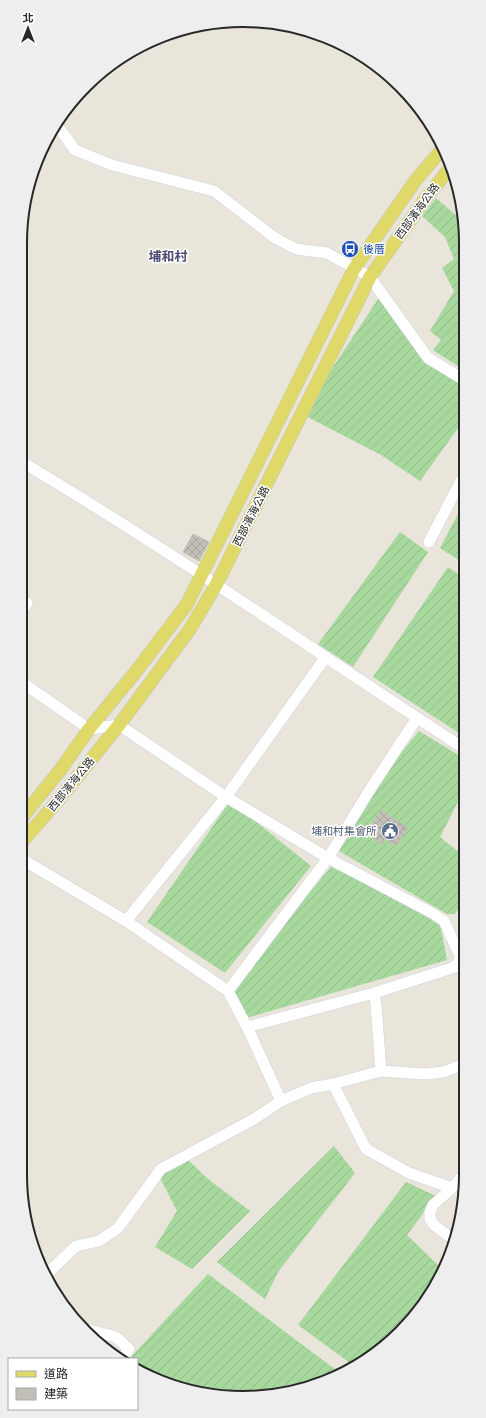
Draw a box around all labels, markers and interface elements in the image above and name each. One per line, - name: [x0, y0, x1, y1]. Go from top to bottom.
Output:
- north arrow: [8, 8, 48, 48]
- text: 北: [23, 12, 34, 24]
- street label: 西部濱海公路: [393, 181, 441, 241]
- bus stop icon: 後厝: [340, 239, 360, 259]
- place label: 後厝: [363, 243, 385, 255]
- district label: 埔和村: [148, 249, 188, 264]
- street label: 西部濱海公路: [231, 484, 271, 548]
- street label: 西部濱海公路: [46, 755, 96, 813]
- public building icon: 埔和村集會所: [380, 821, 400, 841]
- place label: 埔和村集會所: [311, 825, 377, 837]
- legend: [8, 1358, 138, 1410]
- text: 道路: [44, 1367, 68, 1381]
- text: 建築: [44, 1387, 68, 1401]

